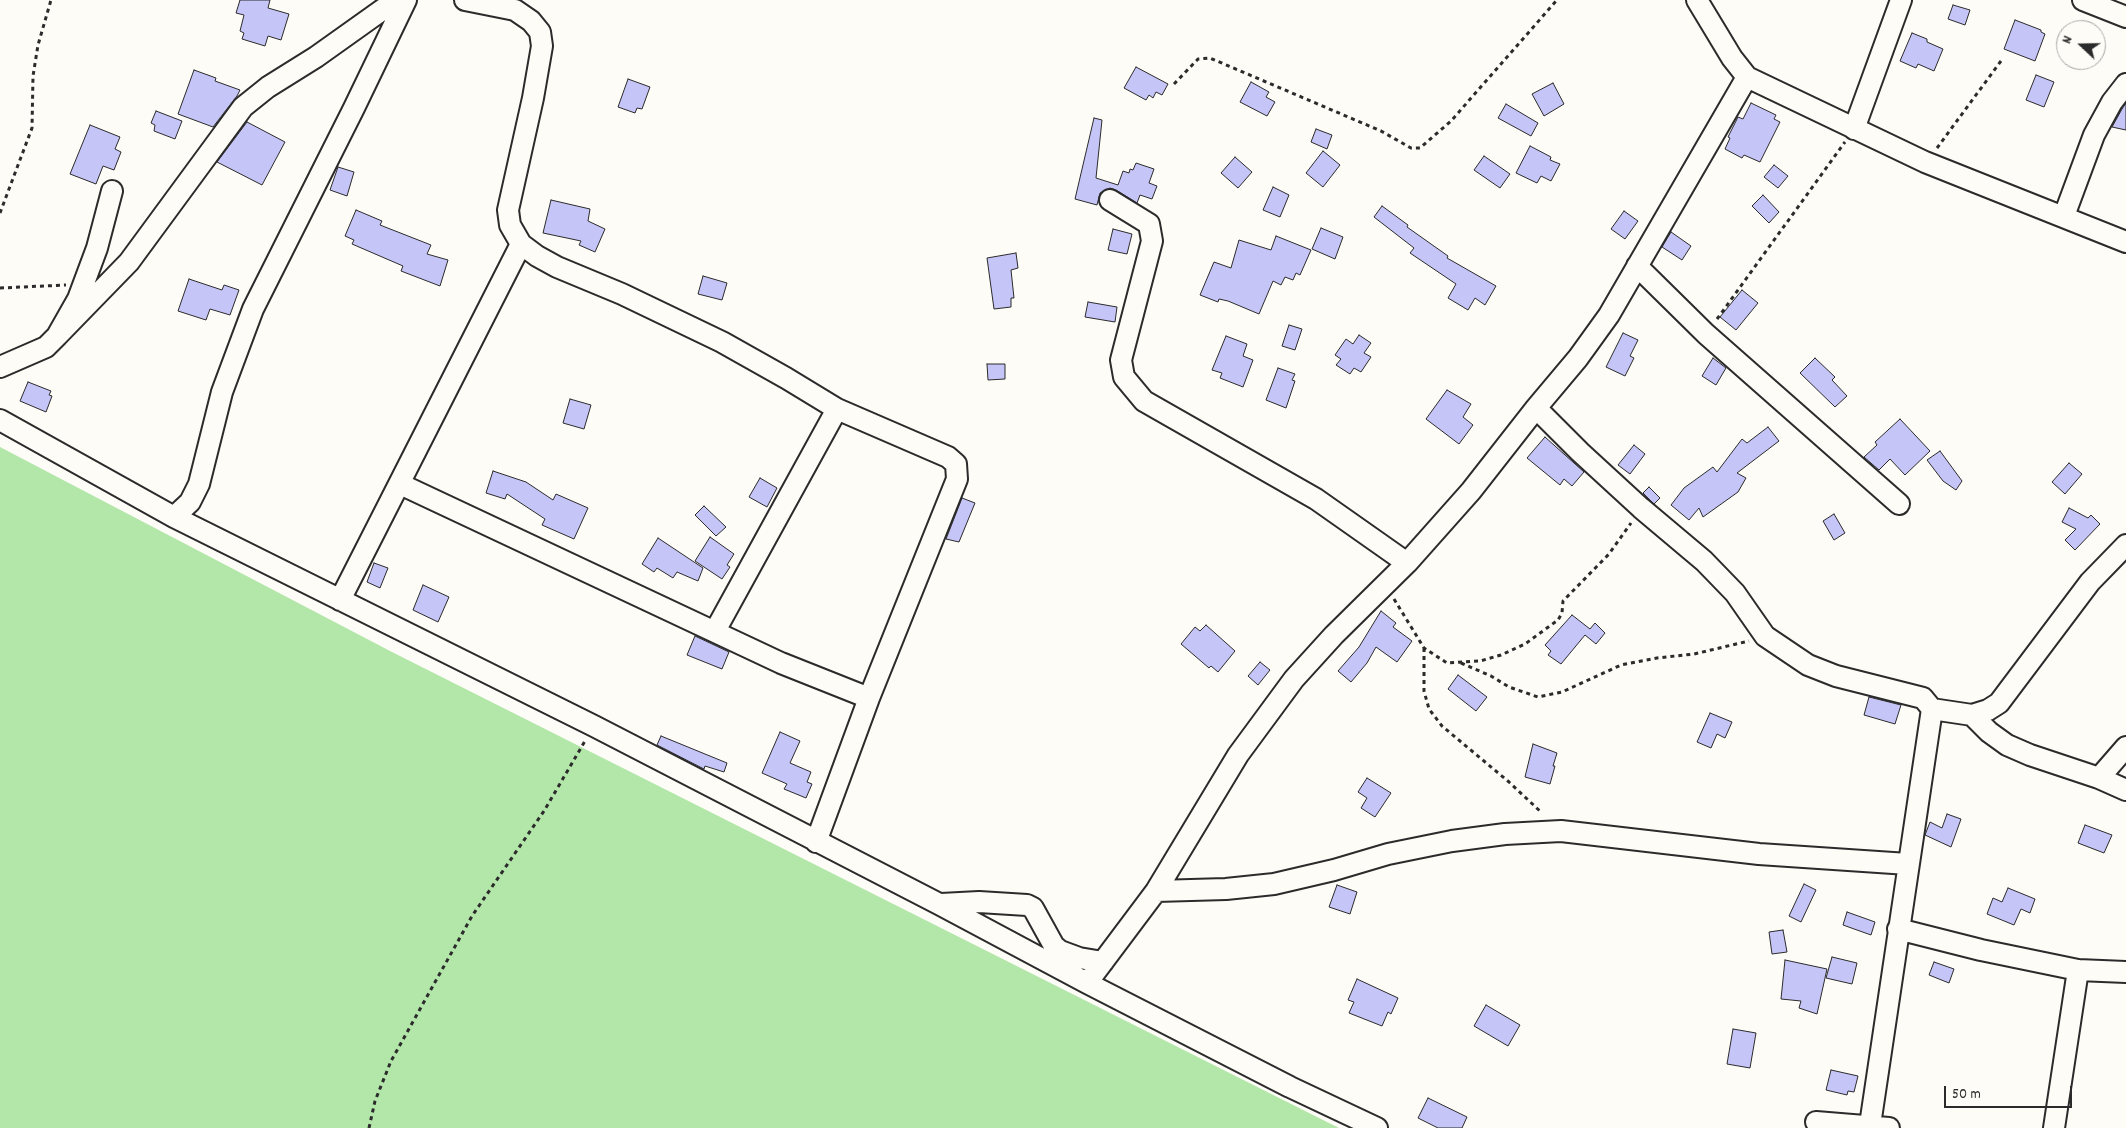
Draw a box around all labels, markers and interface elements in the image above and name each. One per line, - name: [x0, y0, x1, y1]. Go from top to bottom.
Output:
- north arrow: [2056, 20, 2106, 70]
- text: N: [2057, 33, 2079, 47]
- scale bar: [1946, 1076, 2074, 1108]
- text: 50 m: [1952, 1084, 1981, 1106]

